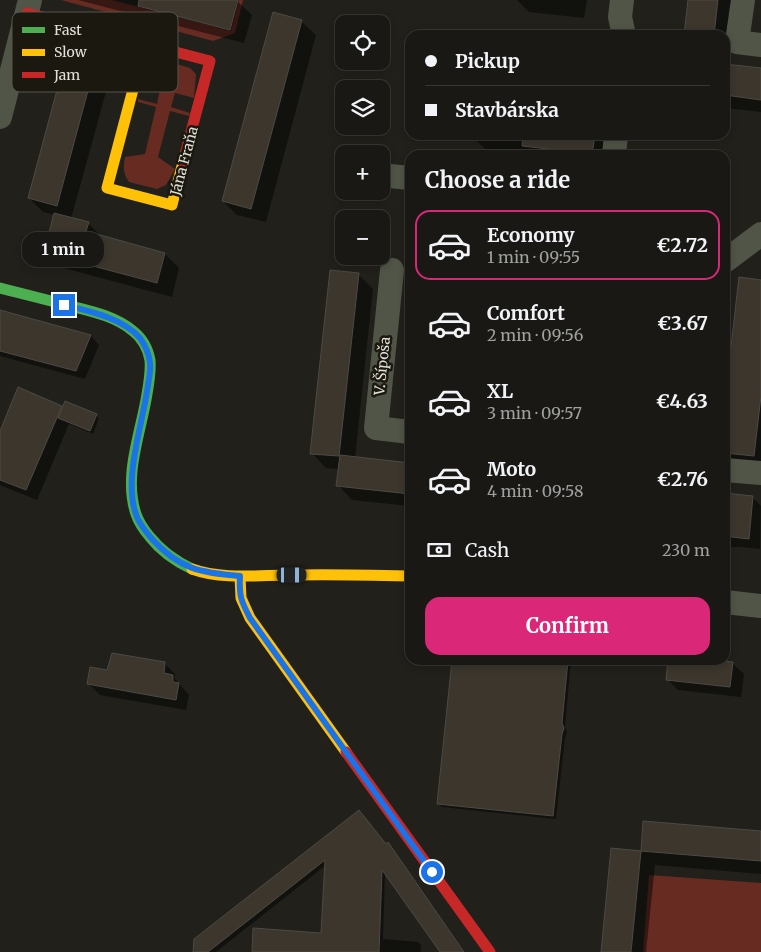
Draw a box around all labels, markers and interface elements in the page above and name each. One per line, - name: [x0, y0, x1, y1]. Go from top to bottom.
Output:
- legend: [12, 12, 178, 92]
- map controls: [335, 15, 390, 265]
- button: locate: [335, 15, 390, 70]
- text: Fast: [54, 21, 82, 39]
- text: Slow: [54, 43, 87, 61]
- text: Pickup: [455, 49, 520, 73]
- text: Jam: [53, 66, 80, 84]
- button: layers: [335, 80, 390, 135]
- text: Stavbárska: [455, 98, 559, 122]
- street label: Jána Fraňa: [166, 124, 202, 199]
- button: +: [335, 145, 390, 200]
- text: Choose a ride: [425, 166, 570, 194]
- button: −: [335, 210, 390, 265]
- icon: car: [427, 223, 472, 268]
- text: Economy: [487, 223, 575, 247]
- callout: 1 min: [23, 232, 105, 268]
- text: €2.72: [656, 233, 708, 257]
- text: 1 min: [41, 239, 85, 259]
- text: 1 min · 09:55: [487, 247, 580, 267]
- route end: [53, 294, 75, 316]
- icon: car: [427, 301, 472, 346]
- text: Comfort: [487, 301, 565, 325]
- text: €3.67: [657, 311, 708, 335]
- text: 2 min · 09:56: [487, 325, 583, 345]
- street label: V. Šípoša: [370, 335, 394, 397]
- icon: car: [427, 379, 472, 424]
- text: XL: [487, 379, 513, 403]
- text: €4.63: [656, 389, 708, 413]
- text: 3 min · 09:57: [487, 403, 582, 423]
- icon: car: [427, 457, 472, 502]
- text: Moto: [487, 457, 536, 481]
- text: €2.76: [657, 467, 708, 491]
- text: 4 min · 09:58: [487, 481, 583, 501]
- icon: cash: [425, 536, 453, 564]
- text: Cash: [465, 538, 509, 562]
- text: 230 m: [662, 540, 710, 560]
- car: [277, 568, 307, 583]
- button: Confirm: [425, 597, 710, 655]
- route start: [421, 861, 443, 883]

